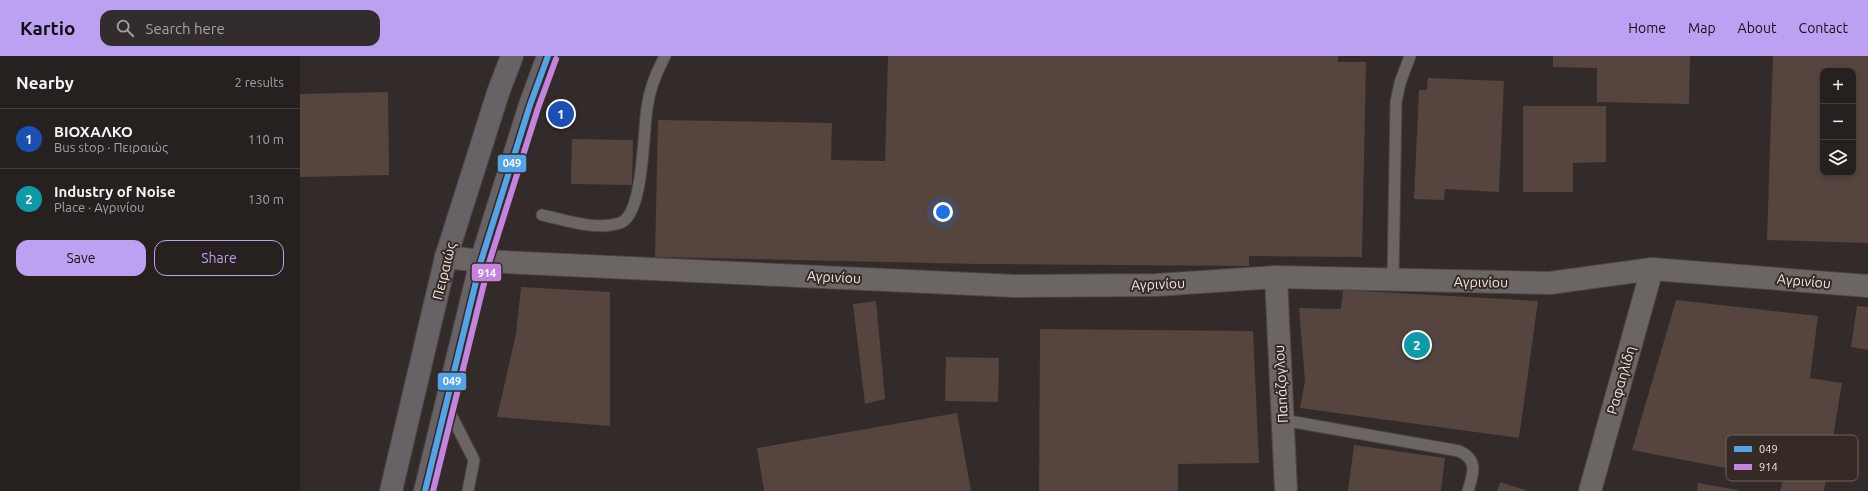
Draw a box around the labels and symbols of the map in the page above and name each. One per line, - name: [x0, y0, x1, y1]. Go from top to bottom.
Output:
- pin: 1: [548, 99, 574, 129]
- line badge: 049: [497, 154, 527, 173]
- text: 049: [503, 157, 521, 169]
- your location: [933, 202, 953, 222]
- street label: Πειραιώς: [429, 240, 459, 301]
- line badge: 914: [471, 263, 502, 282]
- text: 914: [478, 267, 496, 279]
- street label: Αγρινίου: [807, 268, 861, 286]
- street label: Αγρινίου: [1776, 271, 1832, 291]
- street label: Αγρινίου: [1454, 274, 1508, 290]
- street label: Αγρινίου: [1131, 275, 1185, 293]
- pin: 2: [1404, 330, 1430, 360]
- street label: Παπάζογλου: [1271, 344, 1291, 424]
- street label: Ραφαηλίδη: [1604, 344, 1638, 416]
- line badge: 049: [437, 372, 467, 391]
- text: 049: [443, 375, 461, 387]
- legend: [1726, 435, 1858, 481]
- text: 049: [1759, 443, 1778, 455]
- text: 914: [1759, 461, 1778, 473]

